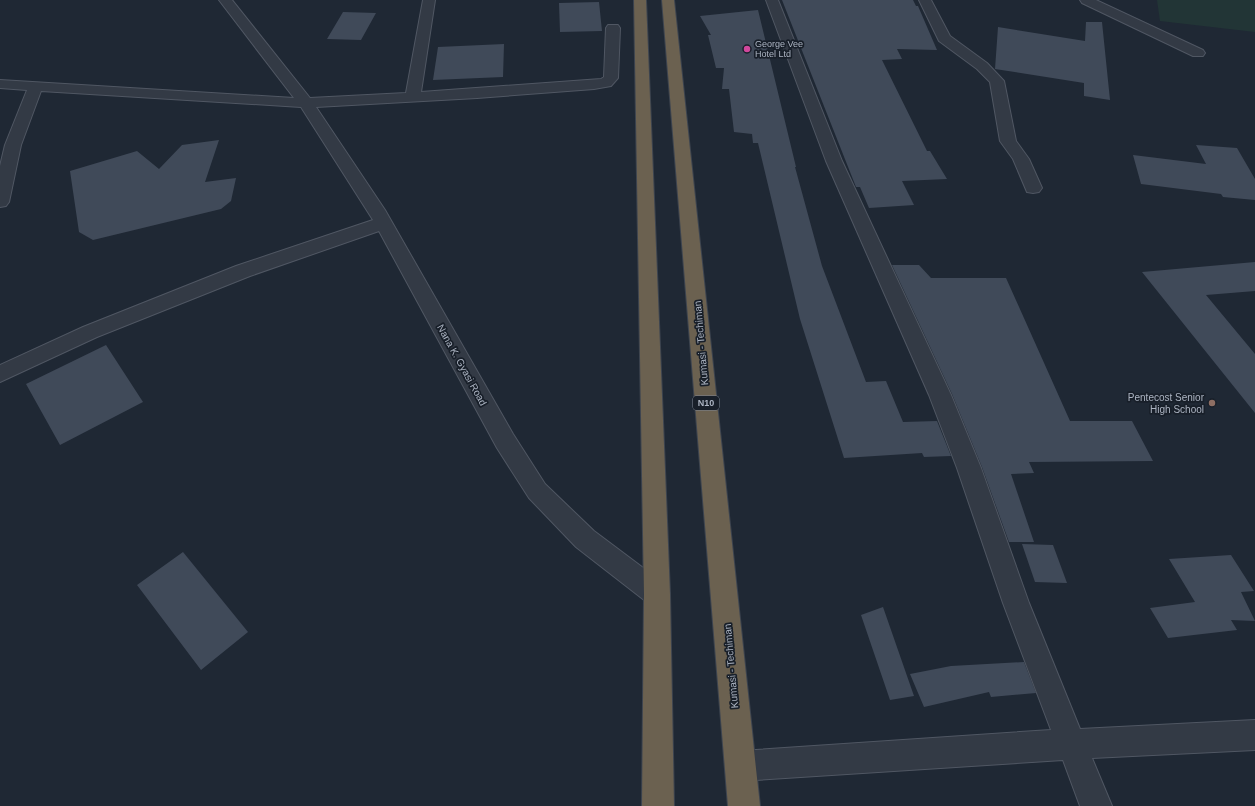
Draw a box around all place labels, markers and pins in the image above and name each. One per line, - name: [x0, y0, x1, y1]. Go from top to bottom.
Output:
- place label: George Vee Hotel Ltd: [755, 39, 803, 59]
- marker: George Vee Hotel Ltd: [742, 44, 752, 54]
- place label: Pentecost Senior High School: [1128, 392, 1205, 415]
- marker: Pentecost Senior High School: [1207, 398, 1217, 408]

